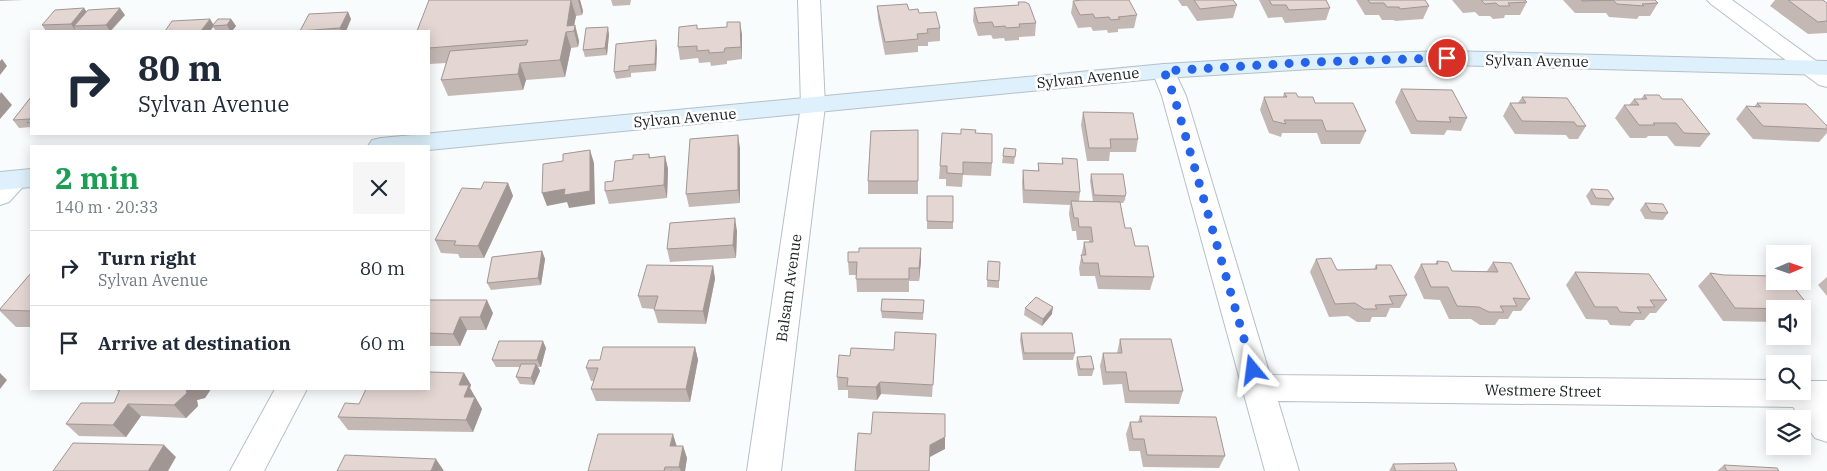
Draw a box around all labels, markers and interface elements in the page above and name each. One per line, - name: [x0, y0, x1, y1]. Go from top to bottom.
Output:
- pin: [1426, 37, 1468, 79]
- icon: arrive: [1433, 44, 1461, 72]
- text: 80 m: [138, 45, 222, 91]
- icon: right: [55, 50, 120, 115]
- street label: Sylvan Avenue: [1485, 50, 1589, 71]
- street label: Sylvan Avenue: [1036, 63, 1140, 92]
- text: Sylvan Avenue: [138, 89, 289, 118]
- street label: Sylvan Avenue: [633, 104, 737, 131]
- text: 2 min: [55, 158, 139, 197]
- button: close: [353, 162, 405, 214]
- text: 140 m · 20:33: [55, 197, 158, 217]
- street label: Balsam Avenue: [772, 233, 805, 343]
- north arrow: [1766, 245, 1811, 290]
- map controls: [1766, 245, 1811, 455]
- text: Turn right: [98, 246, 196, 270]
- icon: right: [55, 254, 83, 282]
- text: 80 m: [360, 256, 405, 280]
- text: Sylvan Avenue: [98, 270, 208, 290]
- button: sound: [1766, 300, 1811, 345]
- icon: arrive: [55, 329, 83, 357]
- text: Arrive at destination: [98, 331, 291, 355]
- text: 60 m: [360, 331, 405, 355]
- position arrow: [1226, 343, 1278, 395]
- button: search: [1766, 355, 1811, 400]
- street label: Westmere Street: [1484, 380, 1602, 401]
- button: layers: [1766, 410, 1811, 455]

